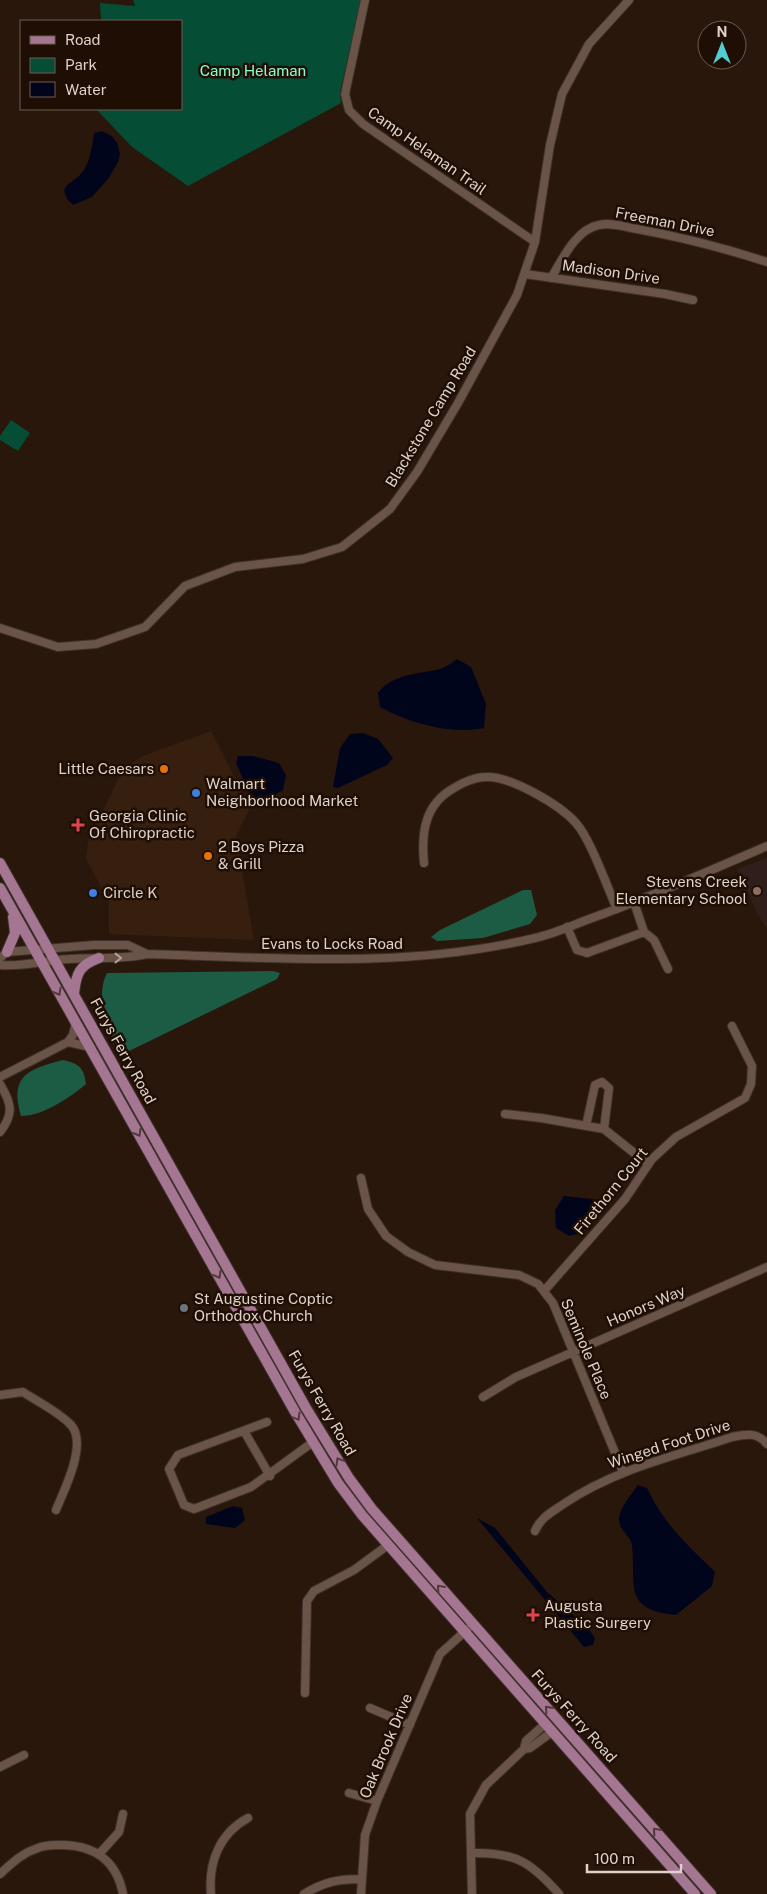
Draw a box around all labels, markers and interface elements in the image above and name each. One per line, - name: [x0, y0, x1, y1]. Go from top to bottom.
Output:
- legend: [20, 20, 182, 110]
- north arrow: [697, 20, 747, 70]
- text: N: [717, 24, 727, 40]
- text: Road: [65, 31, 101, 48]
- text: Park: [65, 56, 97, 73]
- park label: Camp Helaman: [200, 62, 306, 79]
- text: Water: [65, 81, 107, 98]
- street label: Camp Helaman Trail: [365, 103, 490, 198]
- street label: Freeman Drive: [614, 204, 716, 239]
- street label: Madison Drive: [561, 256, 661, 287]
- street label: Blackstone Camp Road: [382, 343, 479, 490]
- place label: Little Caesars: [58, 760, 154, 777]
- marker: Little Caesars: [158, 763, 170, 775]
- place label: Walmart Neighborhood Market: [206, 775, 358, 809]
- marker: Walmart Neighborhood Market: [190, 787, 202, 799]
- place label: Georgia Clinic Of Chiropractic: [89, 807, 195, 841]
- marker: Georgia Clinic Of Chiropractic: [71, 818, 85, 832]
- place label: 2 Boys Pizza & Grill: [218, 838, 304, 872]
- marker: 2 Boys Pizza & Grill: [202, 850, 214, 862]
- place label: Stevens Creek Elementary School: [615, 873, 747, 907]
- place label: Circle K: [103, 884, 157, 901]
- marker: Stevens Creek Elementary School: [751, 885, 763, 897]
- marker: Circle K: [87, 887, 99, 899]
- street label: Evans to Locks Road: [261, 935, 403, 952]
- one-way arrow: [114, 953, 122, 963]
- one-way arrow: [52, 986, 62, 995]
- street label: Furys Ferry Road: [87, 995, 160, 1107]
- one-way arrow: [132, 1128, 142, 1137]
- street label: Firethorn Court: [570, 1144, 651, 1238]
- one-way arrow: [211, 1270, 221, 1279]
- street label: Honors Way: [604, 1281, 688, 1330]
- place label: St Augustine Coptic Orthodox Church: [194, 1290, 333, 1324]
- street label: Seminole Place: [558, 1296, 615, 1402]
- marker: St Augustine Coptic Orthodox Church: [178, 1302, 190, 1314]
- street label: Furys Ferry Road: [285, 1347, 360, 1459]
- one-way arrow: [291, 1411, 301, 1420]
- street label: Winged Foot Drive: [606, 1416, 732, 1471]
- one-way arrow: [335, 1458, 345, 1467]
- one-way arrow: [438, 1585, 446, 1594]
- place label: Augusta Plastic Surgery: [544, 1597, 651, 1631]
- marker: Augusta Plastic Surgery: [526, 1608, 540, 1622]
- street label: Furys Ferry Road: [528, 1666, 620, 1766]
- street label: Oak Brook Drive: [356, 1691, 415, 1801]
- one-way arrow: [545, 1706, 554, 1715]
- one-way arrow: [652, 1828, 661, 1837]
- scale bar: [587, 1842, 681, 1874]
- text: 100 m: [594, 1850, 635, 1867]

